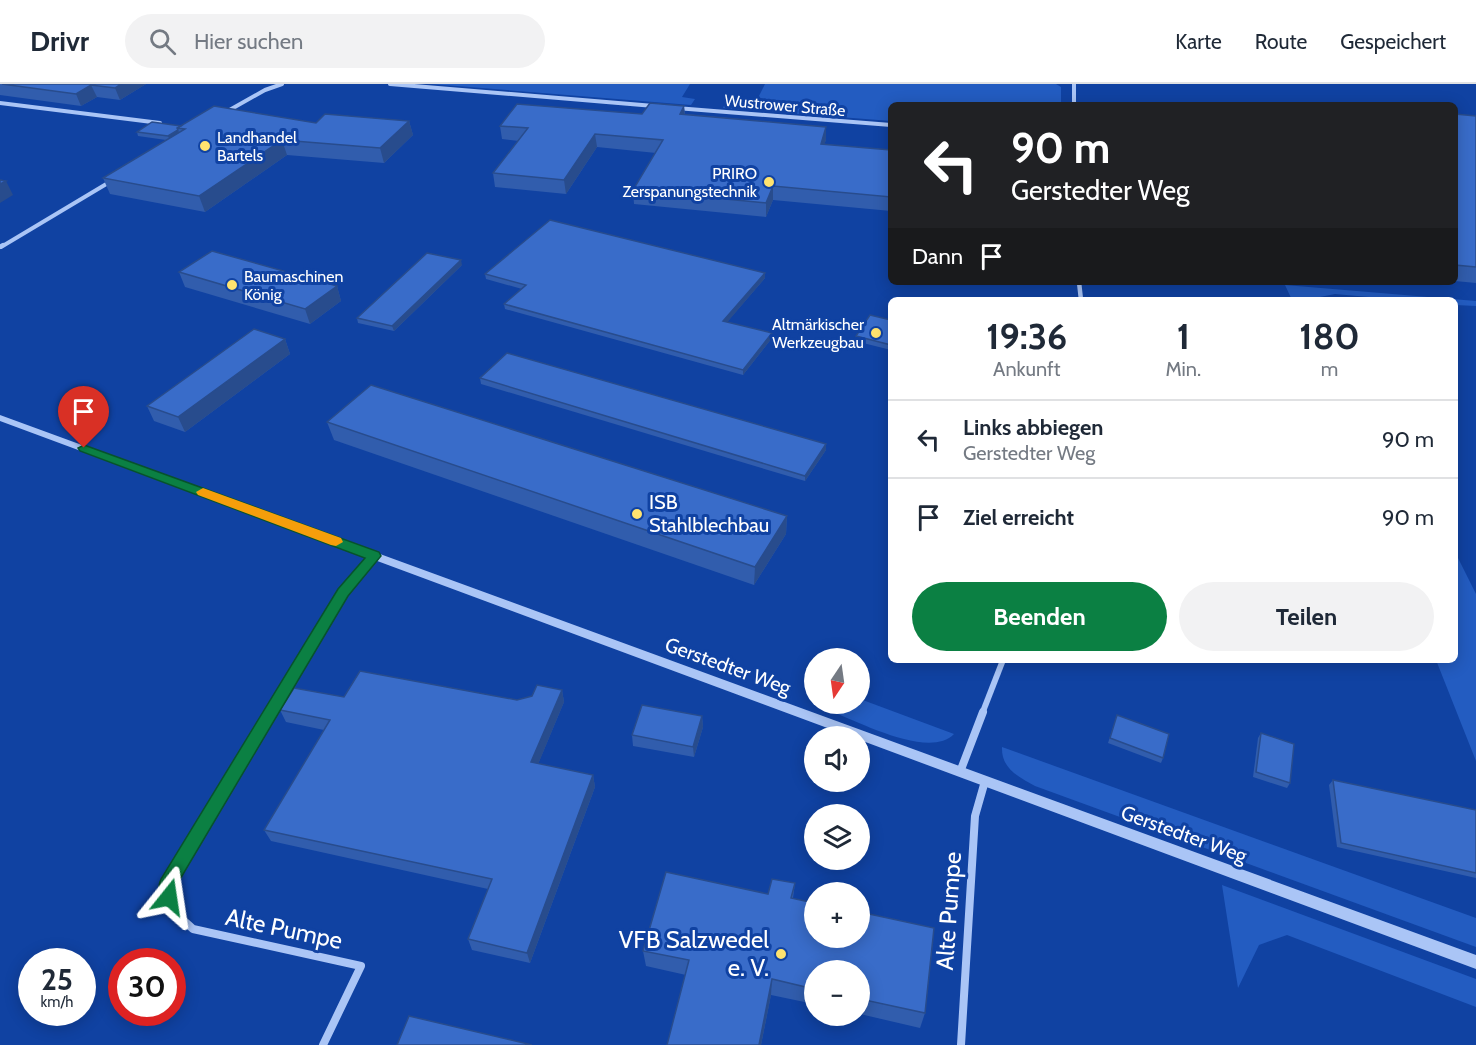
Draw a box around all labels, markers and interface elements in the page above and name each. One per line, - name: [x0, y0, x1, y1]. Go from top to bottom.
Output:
- search box: [125, 14, 545, 68]
- text: Drivr: [30, 24, 89, 58]
- icon: search: [146, 25, 179, 58]
- text: Hier suchen: [194, 28, 303, 55]
- text: Karte: [1175, 29, 1222, 54]
- text: Route: [1255, 29, 1307, 54]
- text: Gespeichert: [1340, 29, 1446, 54]
- street label: Wustrower Straße: [724, 91, 846, 120]
- text: 90 m: [1011, 122, 1110, 174]
- icon: left: [912, 126, 990, 204]
- place label: Landhandel Bartels: [217, 128, 297, 165]
- marker: Landhandel Bartels: [198, 139, 212, 153]
- place label: PRIRO Zerspanungstechnik: [622, 164, 758, 201]
- text: Gerstedter Weg: [1011, 174, 1190, 207]
- marker: PRIRO Zerspanungstechnik: [762, 175, 776, 189]
- icon: arrive: [975, 240, 1008, 273]
- text: Dann: [912, 243, 963, 270]
- place label: Baumaschinen König: [244, 267, 343, 304]
- marker: Baumaschinen König: [225, 278, 239, 292]
- text: 19:36: [986, 314, 1067, 358]
- text: 1: [1177, 314, 1190, 358]
- text: 180: [1299, 314, 1360, 358]
- place label: Altmärkischer Werkzeugbau: [772, 315, 865, 352]
- marker: Altmärkischer Werkzeugbau: [869, 326, 883, 340]
- text: Ankunft: [993, 357, 1060, 381]
- text: Min.: [1166, 357, 1201, 381]
- text: m: [1321, 357, 1338, 381]
- pin: [58, 386, 109, 448]
- icon: arrive: [67, 395, 100, 428]
- text: Links abbiegen: [963, 414, 1103, 441]
- icon: left: [912, 423, 945, 456]
- text: 90 m: [1382, 426, 1434, 453]
- text: Gerstedter Weg: [963, 441, 1095, 465]
- place label: ISB Stahlblechbau: [649, 490, 769, 537]
- icon: arrive: [912, 501, 945, 534]
- text: Ziel erreicht: [963, 504, 1074, 531]
- text: 90 m: [1382, 504, 1434, 531]
- marker: ISB Stahlblechbau: [630, 507, 644, 521]
- button: Beenden: [912, 582, 1167, 651]
- button: Teilen: [1179, 582, 1434, 651]
- street label: Gerstedter Weg: [662, 632, 795, 700]
- north arrow: [804, 648, 870, 714]
- map controls: [804, 648, 870, 1026]
- button: sound: [804, 726, 870, 792]
- street label: Gerstedter Weg: [1118, 800, 1251, 868]
- button: layers: [804, 804, 870, 870]
- street label: Alte Pumpe: [930, 851, 967, 971]
- position arrow: [137, 865, 201, 929]
- button: +: [804, 882, 870, 948]
- street label: Alte Pumpe: [223, 902, 345, 955]
- place label: VFB Salzwedel e. V.: [619, 925, 769, 982]
- marker: VFB Salzwedel e. V.: [774, 947, 788, 961]
- speed limit sign: 30: [108, 948, 186, 1026]
- button: −: [804, 960, 870, 1026]
- text: 25: [41, 961, 73, 998]
- text: km/h: [41, 993, 73, 1011]

